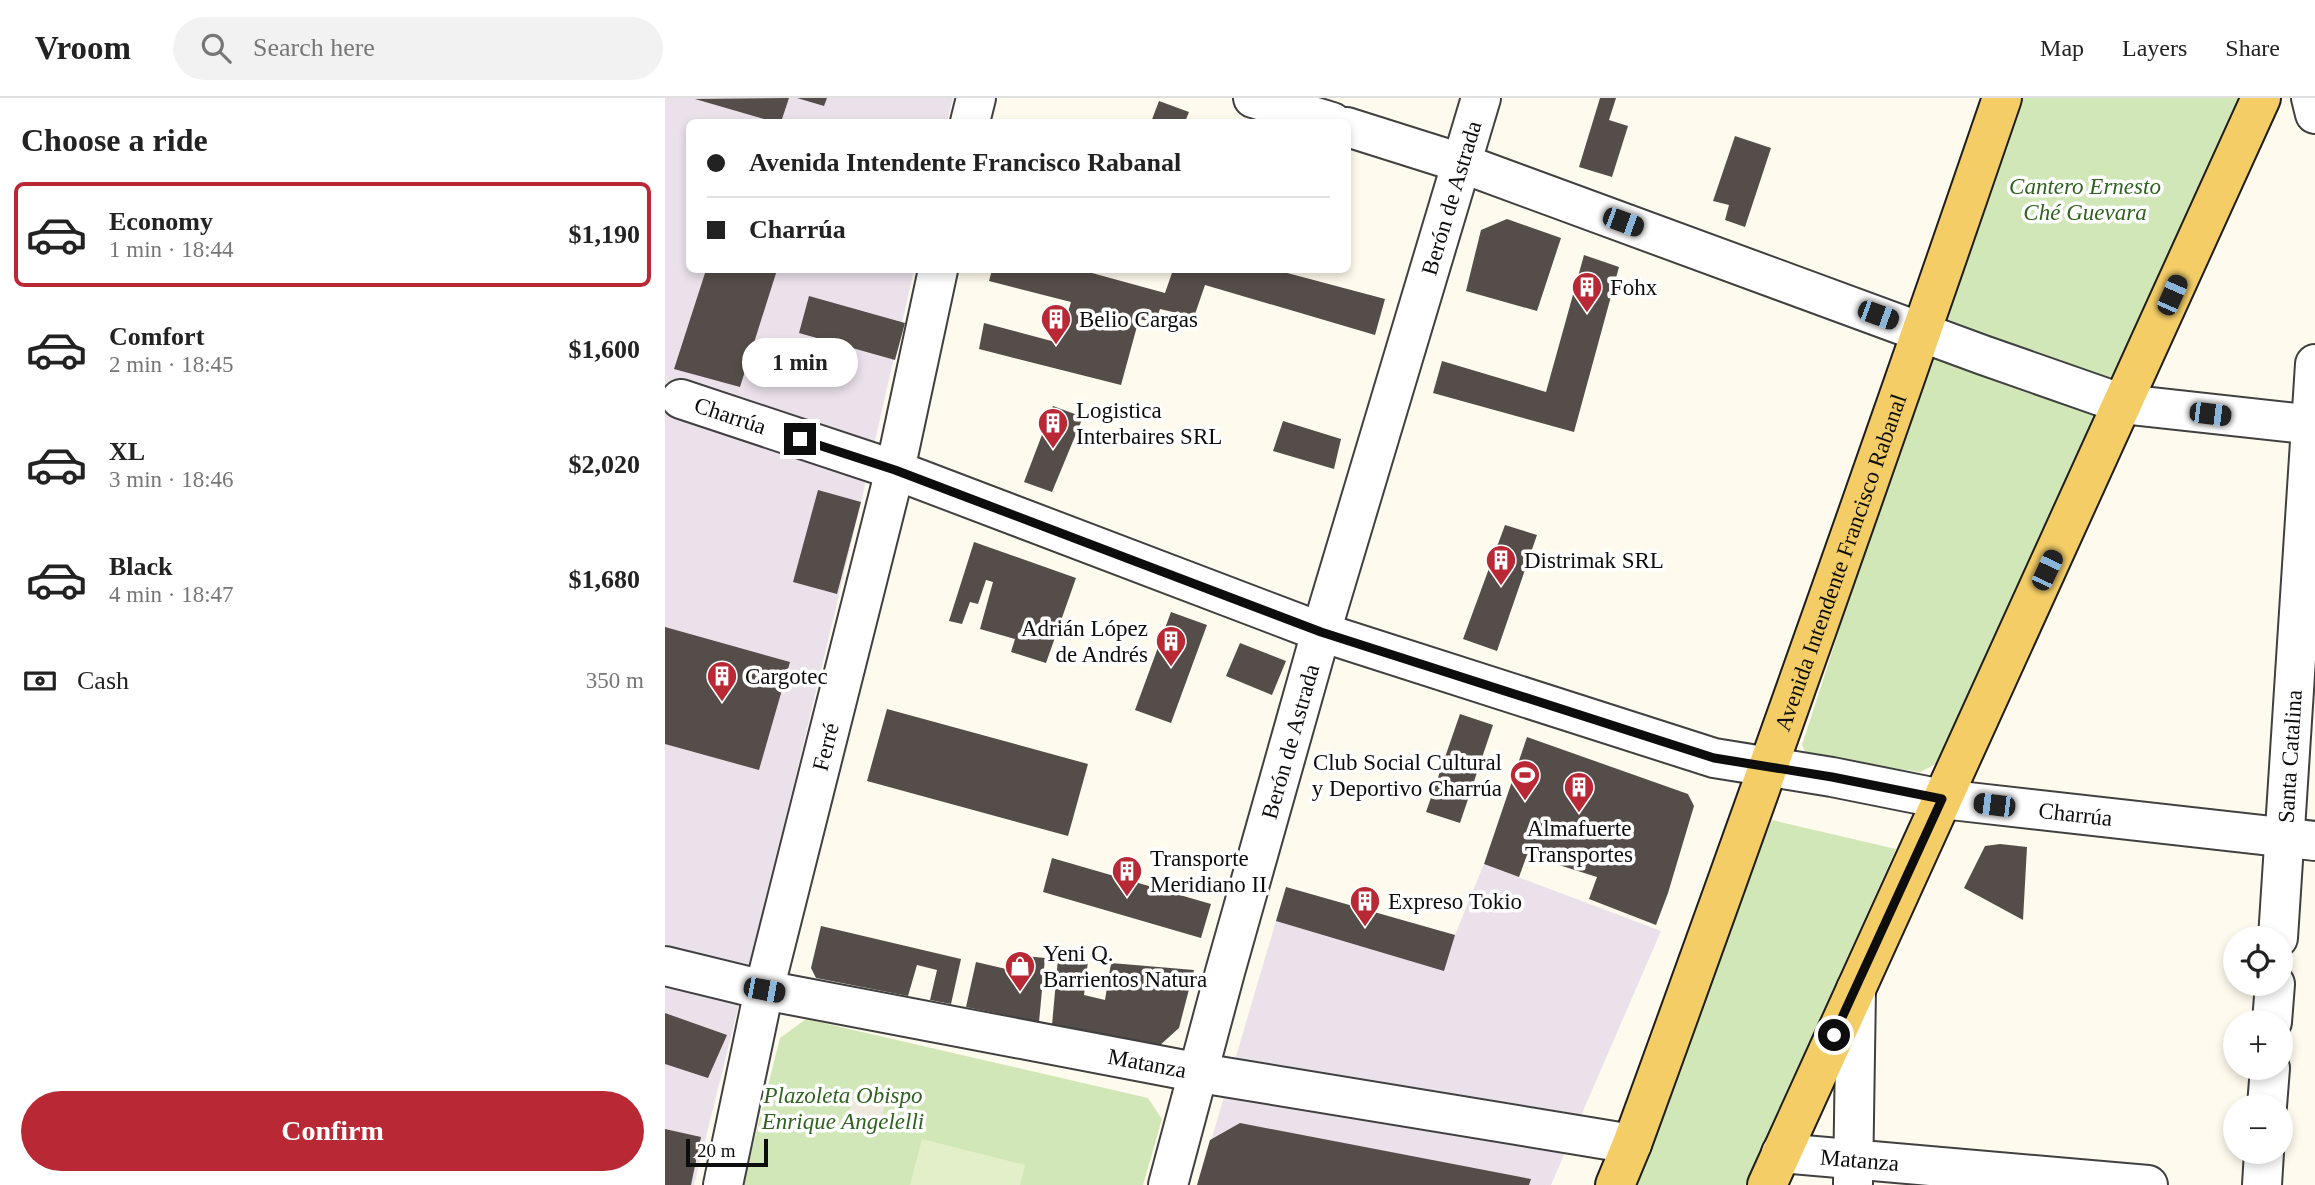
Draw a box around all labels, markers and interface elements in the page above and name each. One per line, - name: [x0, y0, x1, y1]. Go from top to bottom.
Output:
- search box: [173, 17, 663, 80]
- icon: search: [197, 29, 235, 67]
- text: Vroom: [35, 30, 131, 66]
- text: Search here: [253, 33, 375, 62]
- text: Map: [2040, 35, 2084, 61]
- text: Layers: [2122, 35, 2187, 61]
- text: Share: [2225, 35, 2280, 61]
- street label: Berón de Astrada: [1416, 118, 1486, 278]
- text: Choose a ride: [21, 122, 208, 158]
- text: Avenida Intendente Francisco Rabanal: [749, 148, 1181, 177]
- park label: Cantero Ernesto Ché Guevara: [2009, 174, 2161, 225]
- icon: car: [25, 203, 88, 266]
- car: [1600, 205, 1647, 239]
- text: Economy: [109, 207, 213, 236]
- text: Charrúa: [749, 215, 846, 244]
- text: $1,190: [569, 220, 640, 249]
- text: 1 min · 18:44: [109, 237, 234, 262]
- building icon: Fohx: [1570, 270, 1604, 314]
- car: [2154, 272, 2191, 318]
- place label: Fohx: [1610, 275, 1658, 300]
- car: [1855, 298, 1902, 332]
- building icon: Belio Cargas: [1039, 302, 1073, 346]
- place label: Belio Cargas: [1079, 307, 1198, 332]
- icon: car: [25, 318, 88, 381]
- text: Comfort: [109, 322, 204, 351]
- text: $1,600: [569, 335, 640, 364]
- callout: 1 min: [742, 338, 858, 386]
- text: 1 min: [772, 350, 828, 375]
- text: 2 min · 18:45: [109, 352, 234, 377]
- street label: Avenida Intendente Francisco Rabanal: [1769, 391, 1911, 734]
- street label: Charrúa: [691, 392, 769, 439]
- place label: Logistica Interbaires SRL: [1076, 398, 1222, 449]
- car: [2188, 401, 2233, 427]
- building icon: Logistica Interbaires SRL: [1036, 406, 1070, 450]
- route end: [784, 423, 816, 455]
- icon: car: [25, 433, 88, 496]
- text: XL: [109, 437, 145, 466]
- text: $2,020: [569, 450, 640, 479]
- text: 3 min · 18:46: [109, 467, 234, 492]
- building icon: Distrimak SRL: [1484, 543, 1518, 587]
- car: [2029, 547, 2066, 593]
- icon: car: [25, 548, 88, 611]
- place label: Distrimak SRL: [1524, 548, 1664, 573]
- text: Black: [109, 552, 173, 581]
- text: $1,680: [569, 565, 640, 594]
- text: 4 min · 18:47: [109, 582, 234, 607]
- place label: Adrián López de Andrés: [1021, 616, 1148, 667]
- building icon: Adrián López de Andrés: [1154, 624, 1188, 668]
- building icon: Cargotec: [705, 659, 739, 703]
- street label: Berón de Astrada: [1256, 661, 1324, 822]
- icon: cash: [21, 662, 59, 700]
- place label: Cargotec: [745, 664, 828, 689]
- text: Cash: [77, 666, 129, 695]
- text: 350 m: [586, 668, 644, 693]
- street label: Santa Catalina: [2273, 689, 2306, 824]
- street label: Ferré: [807, 720, 843, 773]
- place label: Club Social Cultural y Deportivo Charrúa: [1312, 750, 1502, 801]
- sports icon: Club Social Cultural y Deportivo Charrúa: [1508, 758, 1542, 802]
- building icon: Almafuerte Transportes: [1562, 770, 1596, 814]
- car: [1972, 792, 2017, 818]
- street label: Charrúa: [2037, 797, 2114, 831]
- place label: Almafuerte Transportes: [1525, 816, 1633, 867]
- place label: Transporte Meridiano II: [1150, 846, 1267, 897]
- building icon: Transporte Meridiano II: [1110, 854, 1144, 898]
- building icon: Expreso Tokio: [1348, 884, 1382, 928]
- place label: Expreso Tokio: [1388, 889, 1522, 914]
- map controls: [2223, 926, 2293, 1164]
- button: locate: [2223, 926, 2293, 996]
- place label: Yeni Q. Barrientos Natura: [1043, 941, 1207, 992]
- shop icon: Yeni Q. Barrientos Natura: [1003, 949, 1037, 993]
- car: [742, 976, 787, 1004]
- button: +: [2223, 1010, 2293, 1080]
- route start: [1818, 1019, 1850, 1051]
- street label: Matanza: [1106, 1043, 1188, 1083]
- park label: Plazoleta Obispo Enrique Angelelli: [761, 1083, 924, 1134]
- button: Confirm: [21, 1091, 644, 1171]
- button: −: [2223, 1094, 2293, 1164]
- scale bar: [686, 1136, 768, 1168]
- text: 20 m: [697, 1140, 736, 1161]
- street label: Matanza: [1819, 1144, 1900, 1176]

